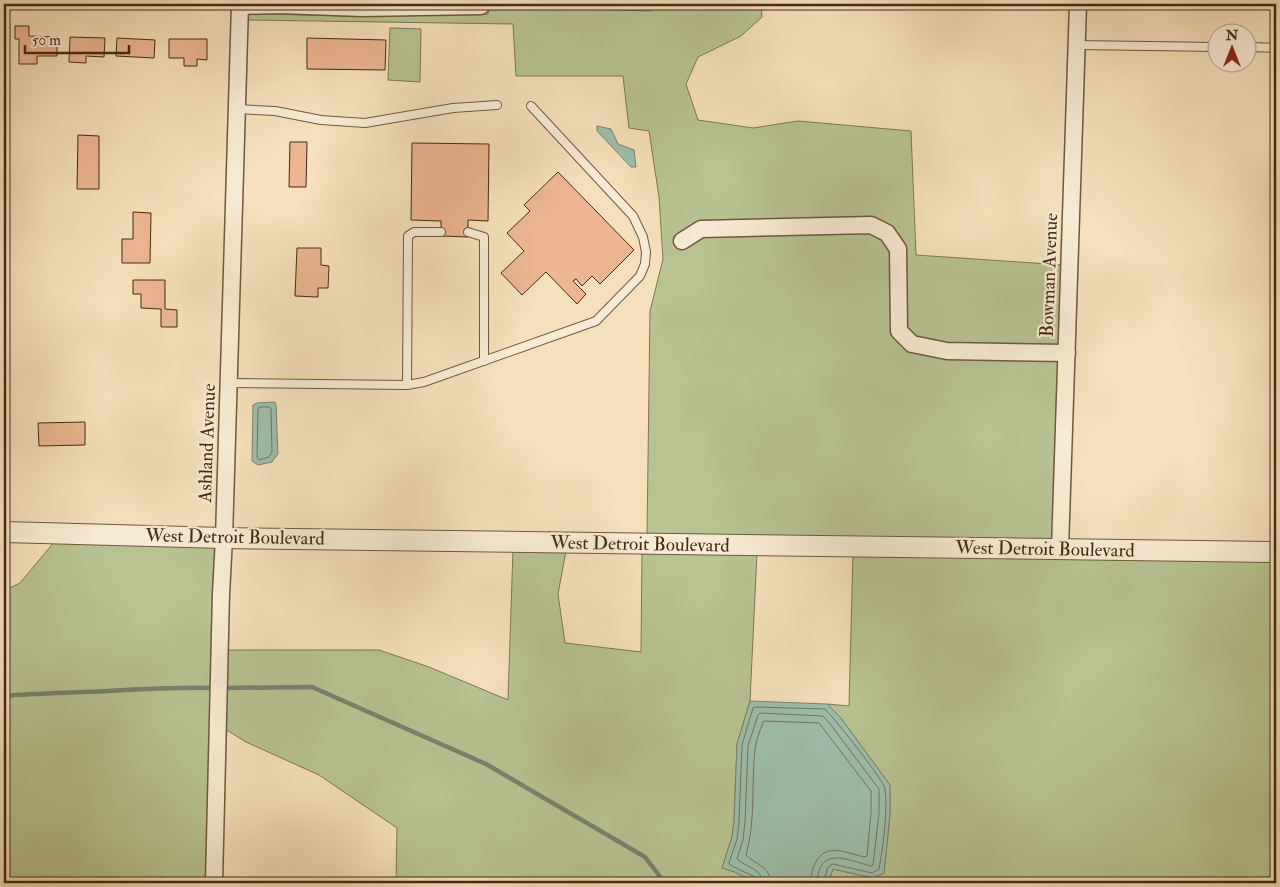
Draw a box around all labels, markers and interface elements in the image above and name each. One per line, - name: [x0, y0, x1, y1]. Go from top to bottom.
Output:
- scale bar: [25, 22, 129, 54]
- north arrow: [1208, 22, 1258, 72]
- text: N: [1225, 27, 1239, 44]
- text: 50 m: [32, 31, 61, 50]
- street label: Bowman Avenue: [1035, 212, 1063, 338]
- street label: Ashland Avenue: [193, 383, 221, 504]
- street label: West Detroit Boulevard: [144, 523, 326, 551]
- street label: West Detroit Boulevard: [549, 530, 731, 558]
- street label: West Detroit Boulevard: [954, 535, 1136, 563]

